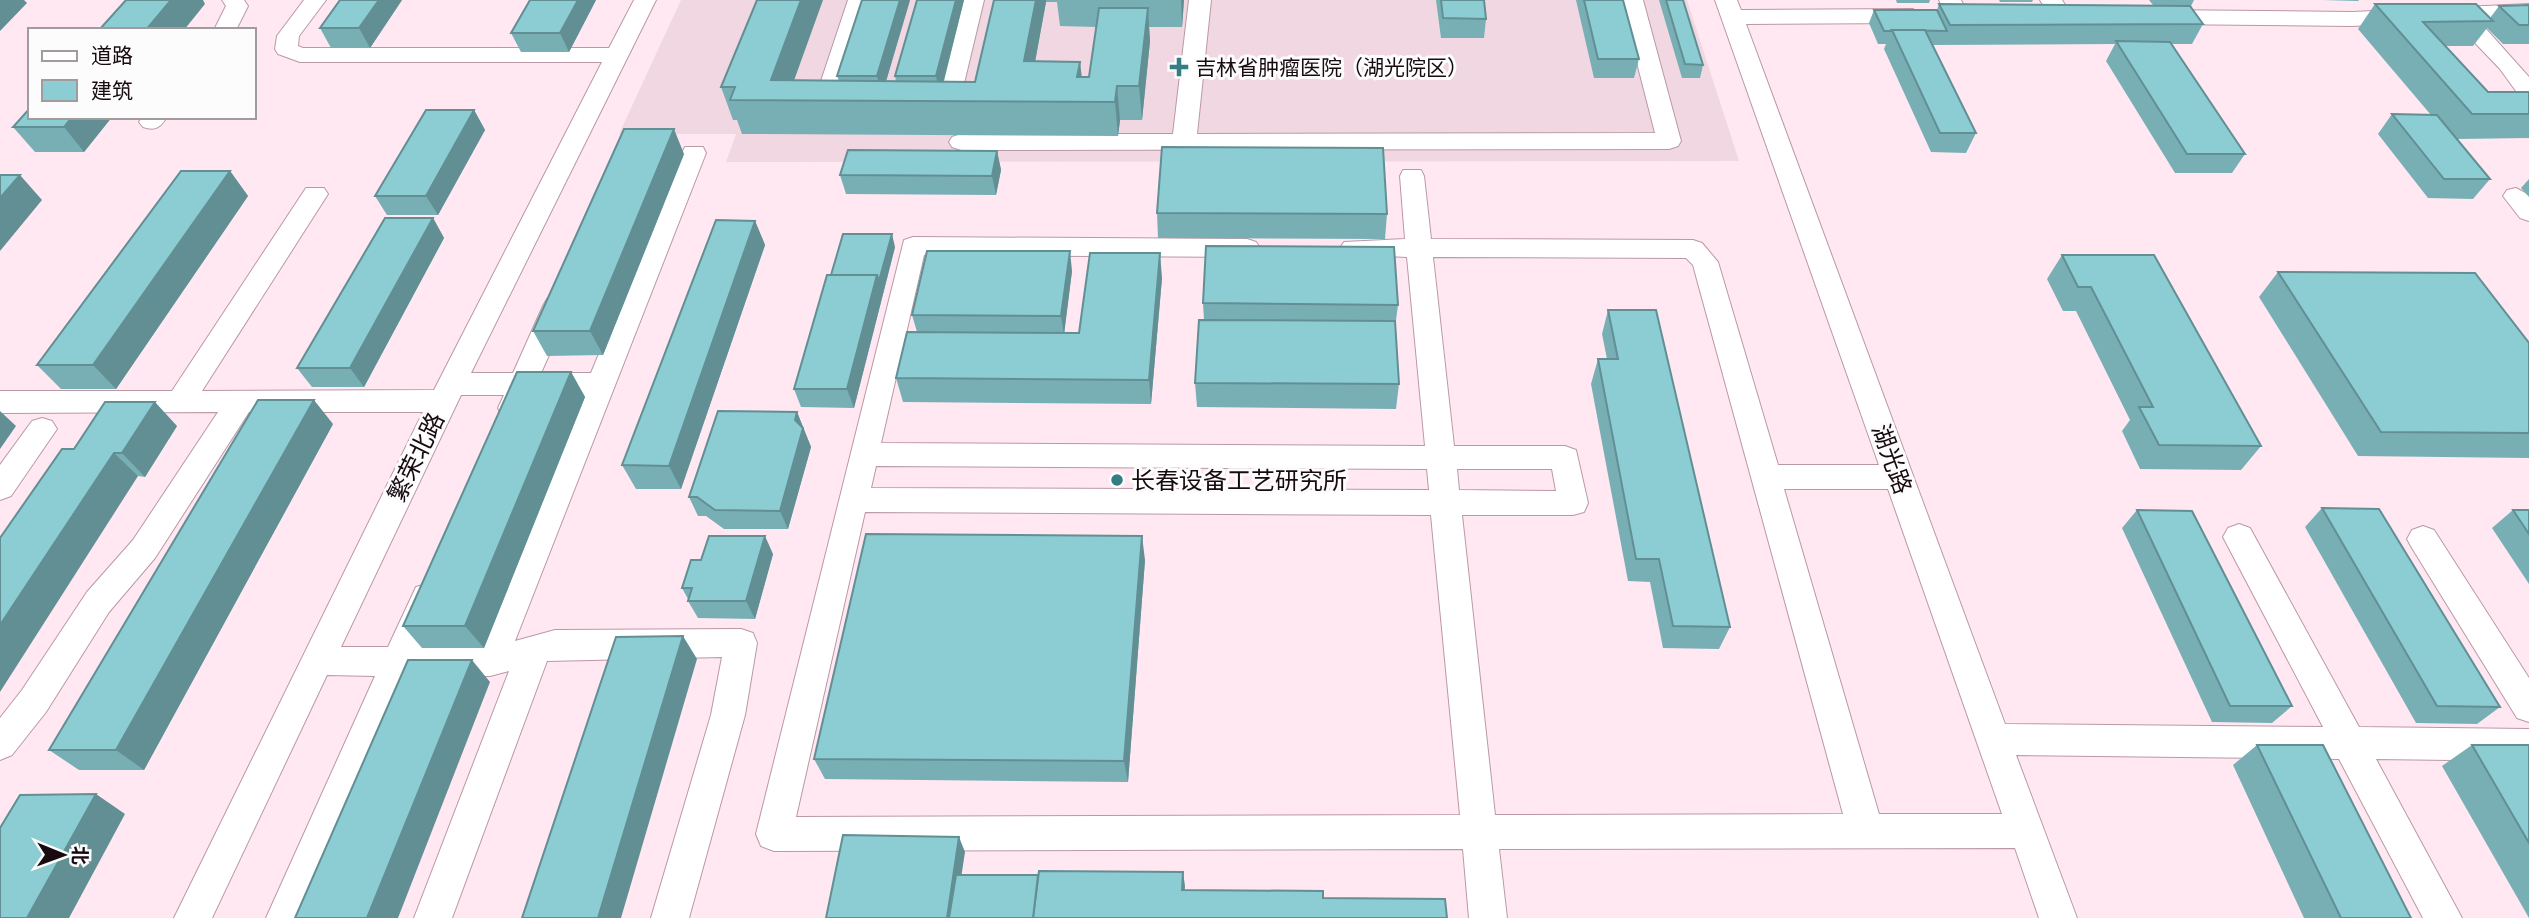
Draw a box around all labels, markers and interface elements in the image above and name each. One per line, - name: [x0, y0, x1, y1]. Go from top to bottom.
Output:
- legend: [28, 28, 256, 119]
- text: 道路: [91, 43, 133, 68]
- place label: 吉林省肿瘤医院（湖光院区）: [1195, 55, 1468, 80]
- marker: 吉林省肿瘤医院（湖光院区）: [1169, 57, 1189, 77]
- text: 建筑: [91, 78, 133, 103]
- street label: 繁荣北路: [382, 408, 450, 506]
- street label: 湖光路: [1866, 420, 1918, 498]
- place label: 长春设备工艺研究所: [1131, 466, 1347, 495]
- marker: 长春设备工艺研究所: [1109, 472, 1125, 488]
- north arrow: [28, 820, 98, 890]
- text: 北: [68, 846, 91, 865]

